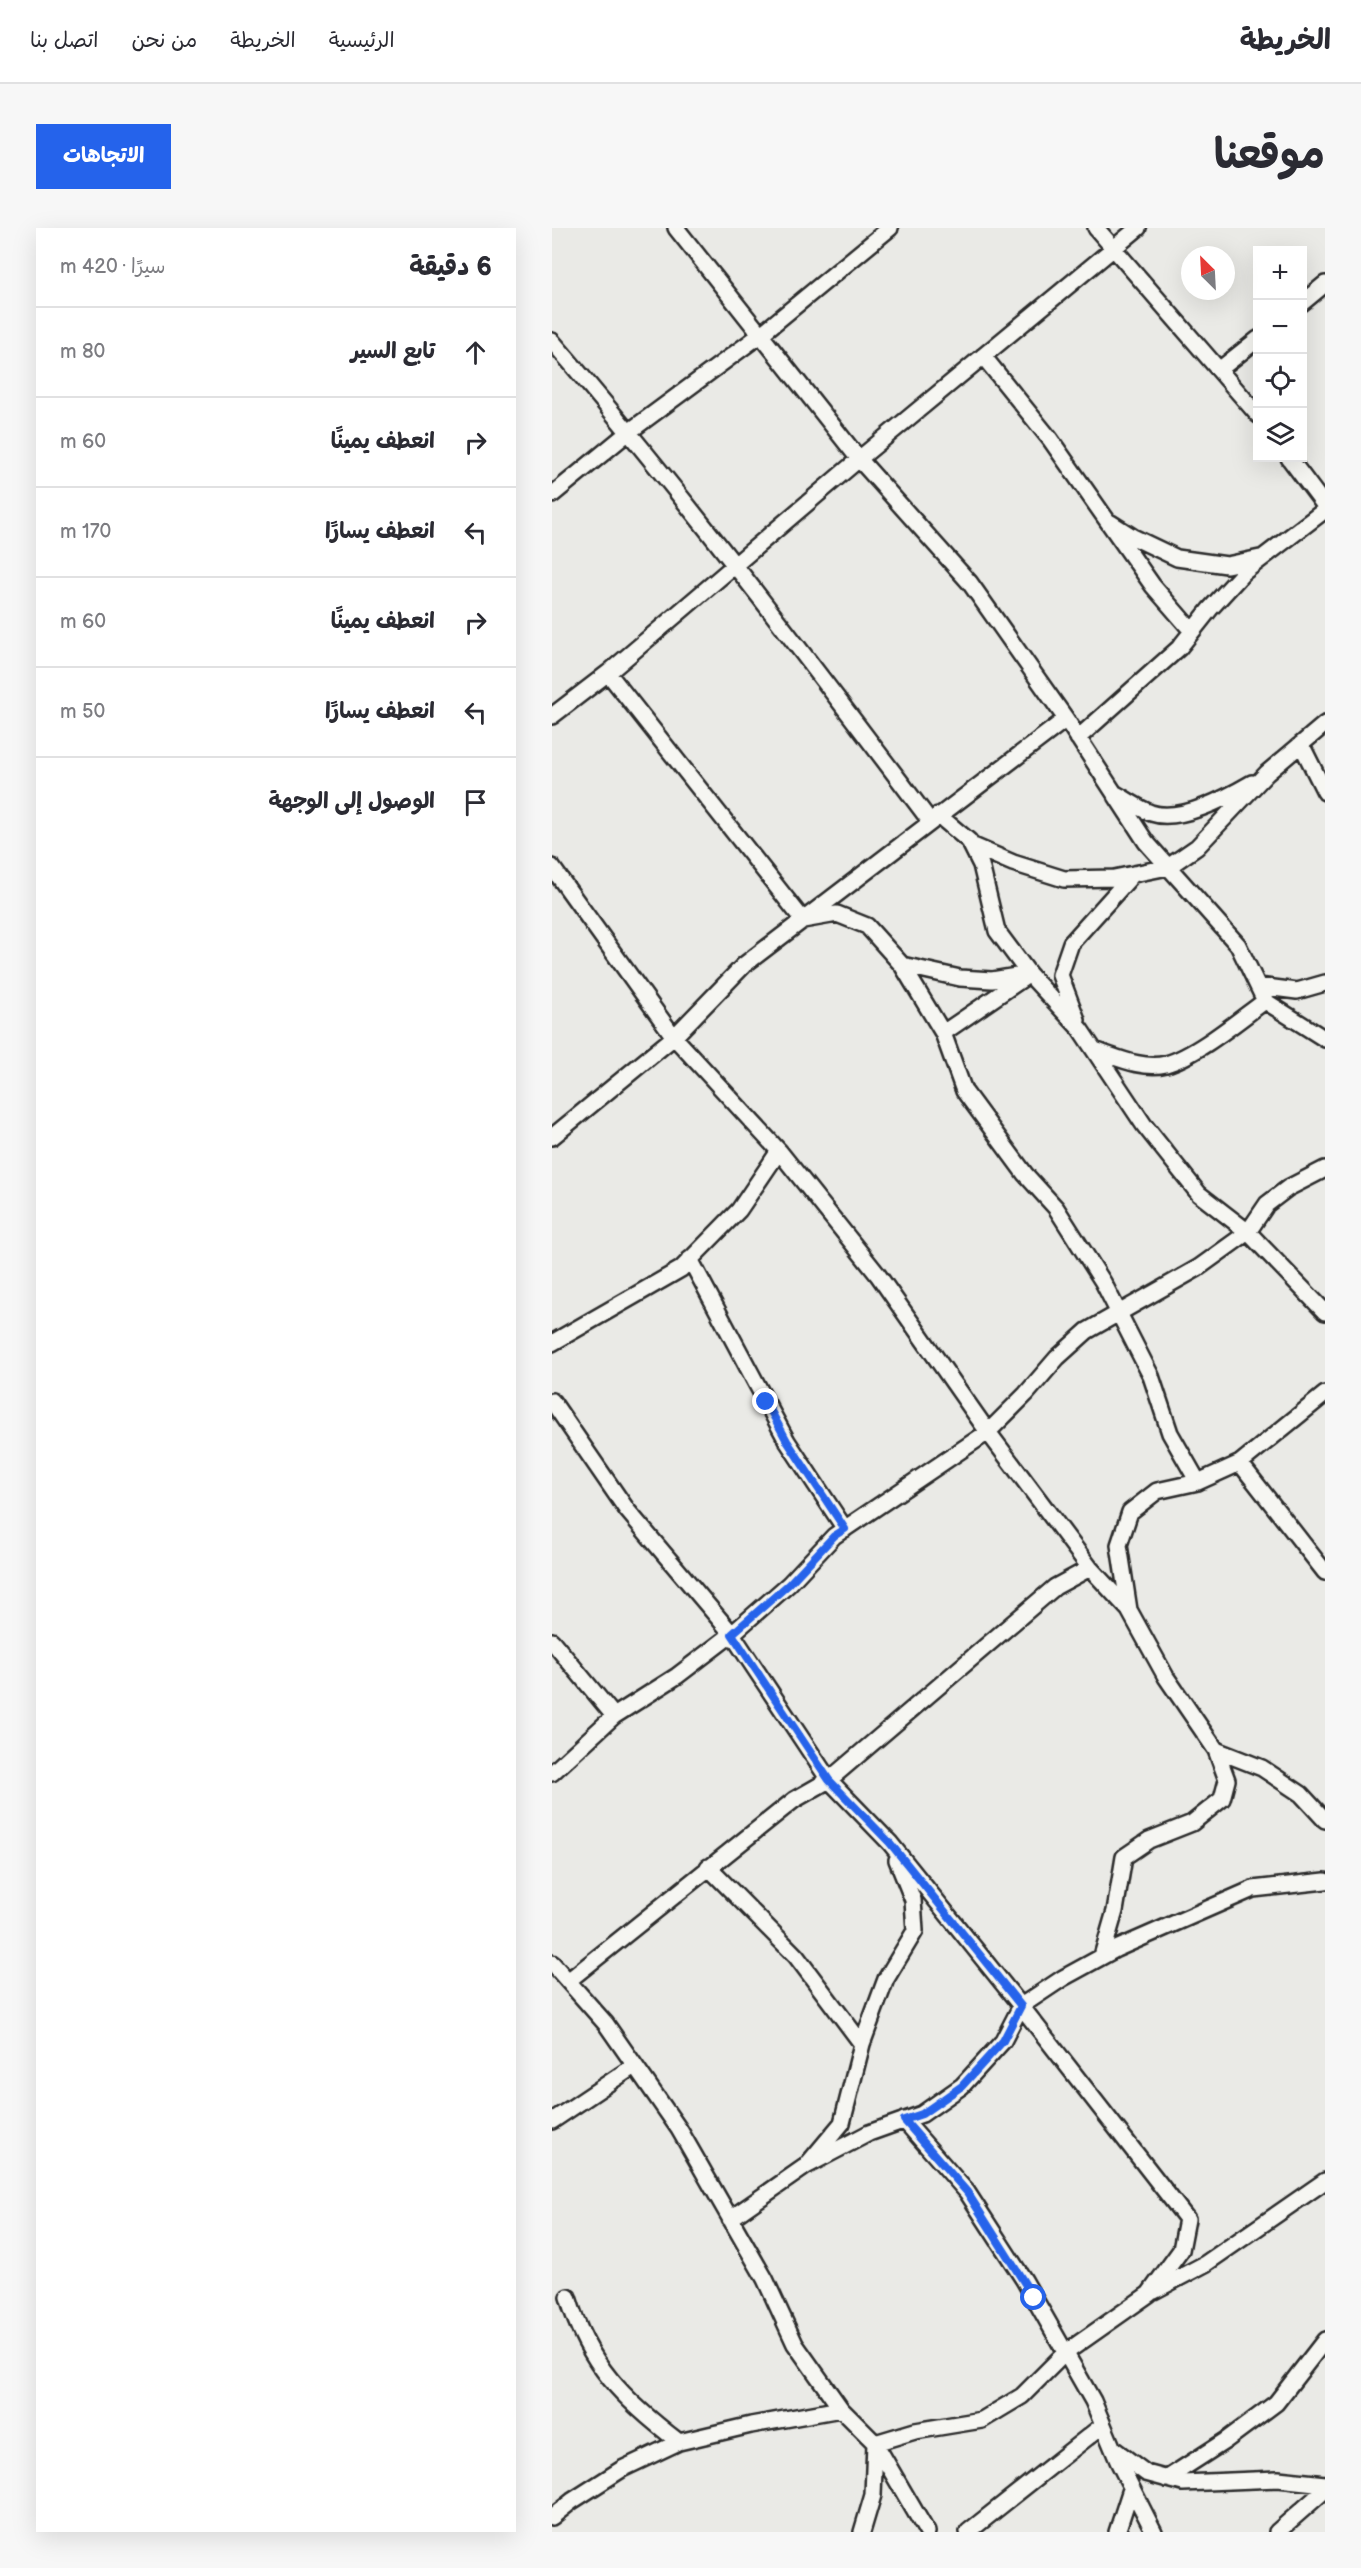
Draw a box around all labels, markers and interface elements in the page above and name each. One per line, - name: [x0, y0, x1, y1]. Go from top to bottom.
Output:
- text: الخريطة: [1240, 24, 1331, 57]
- text: اتصل بنا: [30, 28, 98, 53]
- text: من نحن: [131, 28, 197, 53]
- text: الخريطة: [230, 28, 296, 53]
- text: الرئيسية: [329, 28, 395, 53]
- button: الاتجاهات: [36, 124, 171, 189]
- text: موقعنا: [1214, 130, 1325, 181]
- north arrow: [1181, 246, 1235, 300]
- map controls: [1253, 246, 1307, 462]
- button: +: [1253, 246, 1307, 300]
- text: 6 دقيقة: [409, 252, 492, 283]
- text: سيرًا · 420 m: [60, 255, 166, 279]
- button: −: [1253, 300, 1307, 354]
- icon: ahead: [459, 336, 492, 369]
- text: تابع السير: [351, 338, 435, 365]
- text: 80 m: [60, 340, 105, 364]
- button: locate: [1253, 354, 1307, 408]
- button: layers: [1253, 408, 1307, 462]
- icon: right: [459, 426, 492, 459]
- text: انعطف يمينًا: [331, 428, 435, 455]
- text: 60 m: [60, 430, 106, 454]
- icon: left: [459, 516, 492, 549]
- text: انعطف يسارًا: [325, 518, 435, 545]
- text: 170 m: [60, 520, 111, 544]
- icon: right: [459, 606, 492, 639]
- text: انعطف يمينًا: [331, 608, 435, 635]
- text: 60 m: [60, 610, 106, 634]
- icon: left: [459, 696, 492, 729]
- text: انعطف يسارًا: [325, 698, 435, 725]
- text: 50 m: [60, 700, 105, 724]
- icon: arrive: [459, 786, 492, 819]
- text: الوصول إلى الوجهة: [268, 788, 435, 815]
- route end: [752, 1388, 778, 1414]
- route start: [1020, 2284, 1046, 2310]

